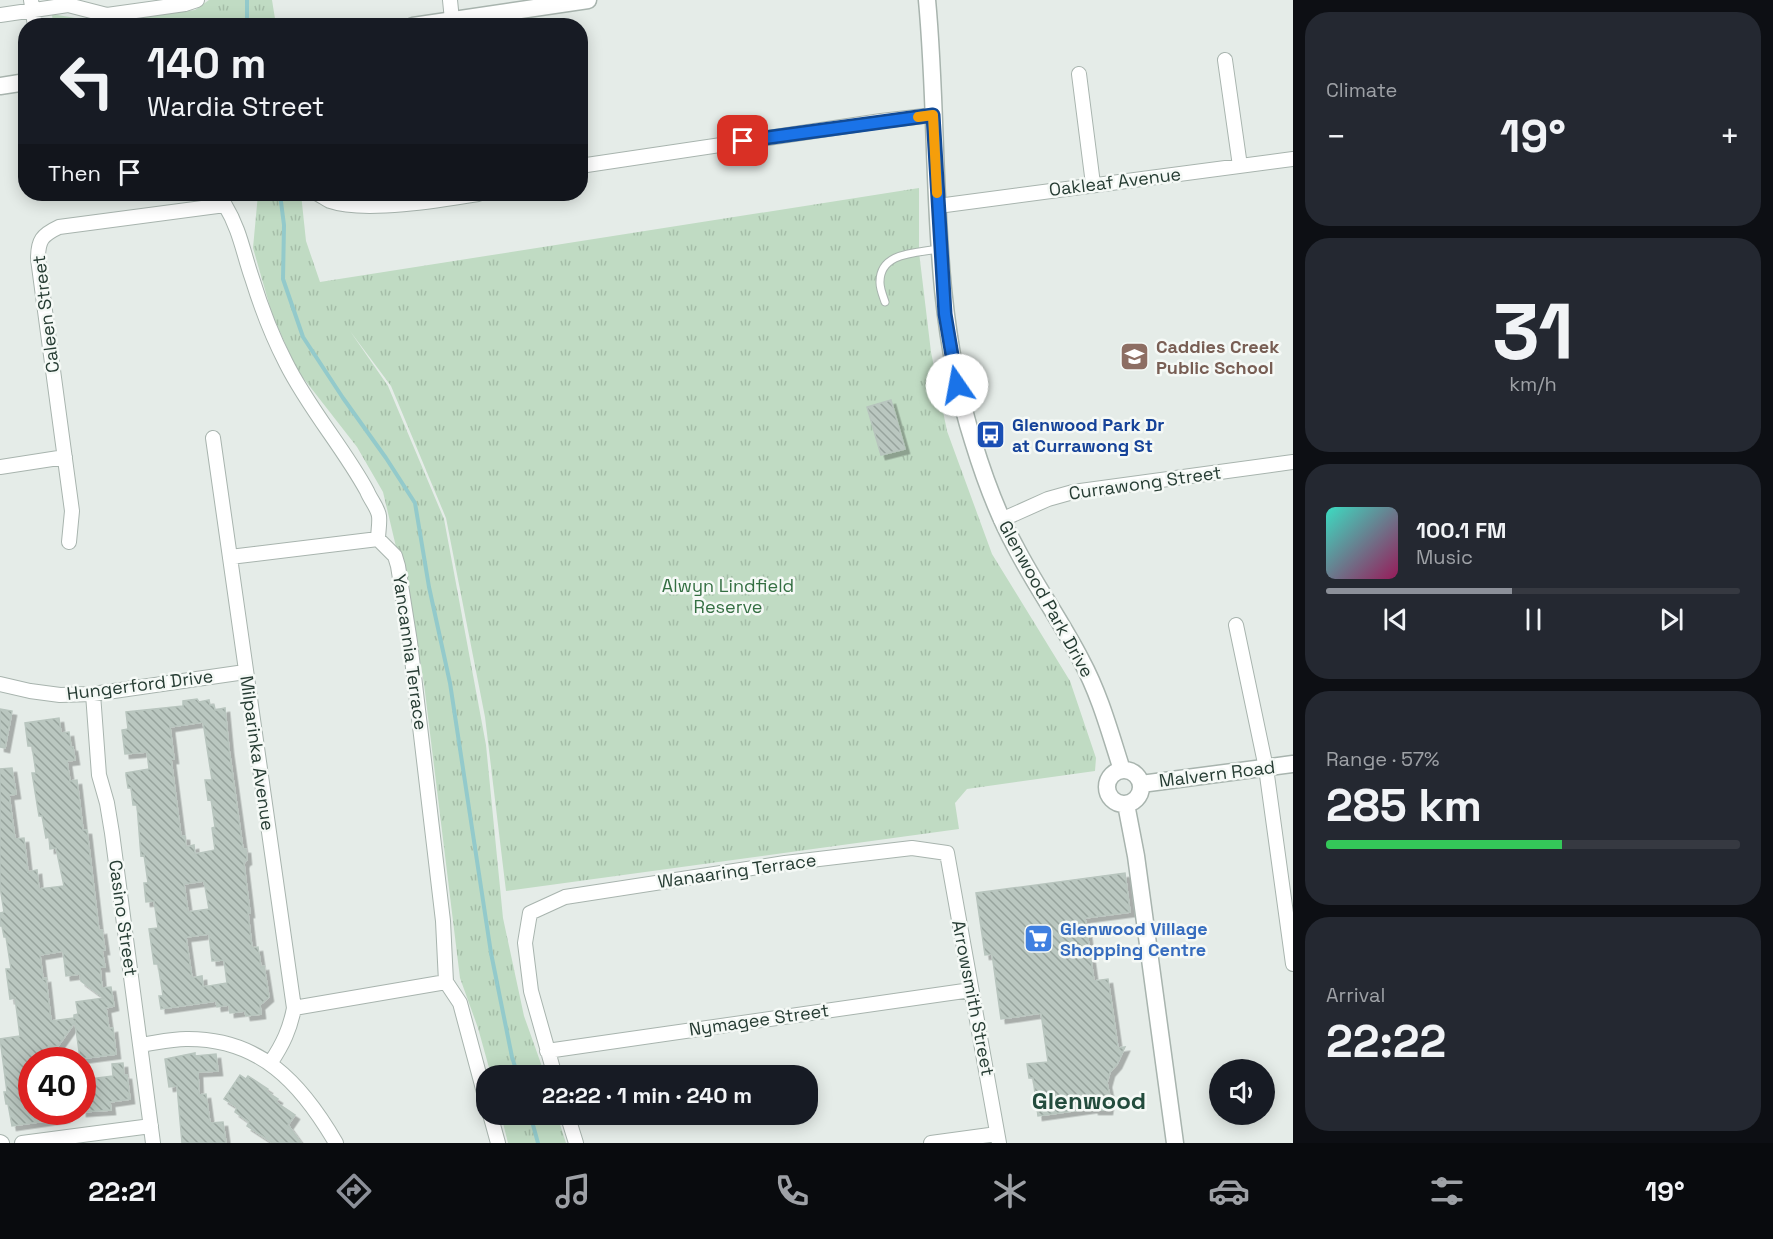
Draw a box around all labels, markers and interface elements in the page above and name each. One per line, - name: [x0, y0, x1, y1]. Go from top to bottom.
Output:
- text: 140 m: [147, 37, 266, 90]
- icon: left: [48, 42, 126, 120]
- text: Climate: [1326, 77, 1397, 103]
- text: Wardia Street: [147, 89, 325, 124]
- text: 19°: [1500, 108, 1566, 165]
- pin: [717, 115, 768, 166]
- text: −: [1326, 116, 1346, 158]
- text: +: [1720, 116, 1740, 158]
- icon: arrive: [726, 124, 759, 157]
- icon: arrive: [113, 156, 146, 189]
- text: Then: [48, 159, 101, 187]
- street label: Oakleaf Avenue: [1048, 162, 1182, 201]
- street label: Caleen Street: [27, 254, 64, 374]
- text: 31: [1492, 282, 1574, 382]
- place label: Caddies Creek Public School: [1156, 335, 1279, 379]
- school or university icon: Caddies Creek Public School: [1119, 341, 1151, 373]
- position arrow: [925, 353, 989, 417]
- text: km/h: [1509, 371, 1557, 397]
- place label: Glenwood Park Dr at Currawong St: [1012, 413, 1164, 457]
- bus stop icon: Glenwood Park Dr at Currawong St: [975, 419, 1007, 451]
- street label: Currawong Street: [1067, 460, 1223, 505]
- street label: Glenwood Park Drive: [994, 516, 1099, 681]
- text: 100.1 FM: [1416, 516, 1506, 544]
- text: Music: [1416, 544, 1473, 570]
- street label: Yancannia Terrace: [388, 572, 433, 731]
- park label: Alwyn Lindfield Reserve: [662, 574, 794, 618]
- icon: previous: [1379, 603, 1412, 636]
- icon: pause: [1517, 603, 1550, 636]
- icon: next: [1655, 603, 1688, 636]
- street label: Hungerford Drive: [65, 664, 214, 705]
- street label: Milparinka Avenue: [235, 674, 280, 832]
- text: Range · 57%: [1326, 746, 1440, 772]
- street label: Malvern Road: [1157, 755, 1276, 792]
- text: 285 km: [1326, 777, 1482, 834]
- street label: Wanaaring Terrace: [656, 848, 818, 893]
- street label: Casino Street: [104, 858, 143, 978]
- place label: Glenwood Village Shopping Centre: [1060, 917, 1208, 961]
- street label: Arrowsmith Street: [947, 918, 1000, 1078]
- supermarket icon: Glenwood Village Shopping Centre: [1023, 923, 1055, 955]
- text: Arrival: [1326, 982, 1385, 1008]
- street label: Nymagee Street: [687, 998, 830, 1041]
- text: 22:22: [1326, 1013, 1446, 1070]
- speed limit sign: 40: [18, 1047, 96, 1125]
- map controls: [1209, 1059, 1275, 1125]
- button: sound: [1209, 1059, 1275, 1125]
- text: 22:22 · 1 min · 240 m: [542, 1081, 752, 1109]
- district label: Glenwood: [1032, 1085, 1146, 1116]
- icon: directions: [333, 1170, 375, 1212]
- icon: music: [552, 1170, 594, 1212]
- icon: phone: [771, 1170, 813, 1212]
- icon: climate: [989, 1170, 1031, 1212]
- icon: car: [1208, 1170, 1250, 1212]
- icon: filters: [1426, 1170, 1468, 1212]
- text: 22:21: [88, 1174, 157, 1209]
- text: 19°: [1645, 1174, 1685, 1209]

